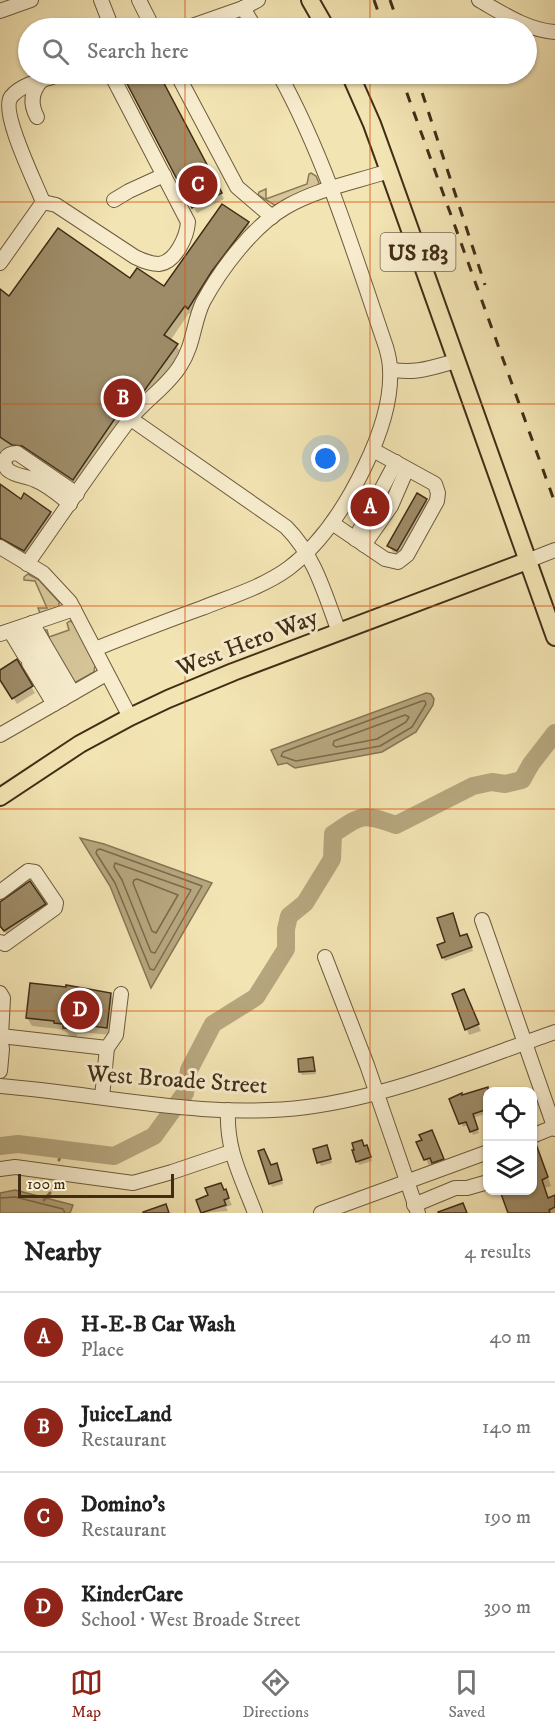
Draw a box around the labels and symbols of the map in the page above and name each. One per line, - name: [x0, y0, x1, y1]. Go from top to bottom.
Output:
- pin: C: [178, 162, 218, 207]
- road number: US 183: [380, 233, 456, 271]
- pin: B: [104, 376, 142, 420]
- your location: [311, 444, 340, 473]
- pin: A: [350, 484, 389, 530]
- street label: West Hero Way: [171, 602, 323, 684]
- pin: D: [60, 988, 100, 1032]
- street label: West Broade Street: [84, 1059, 269, 1101]
- scale bar: [18, 1171, 174, 1198]

